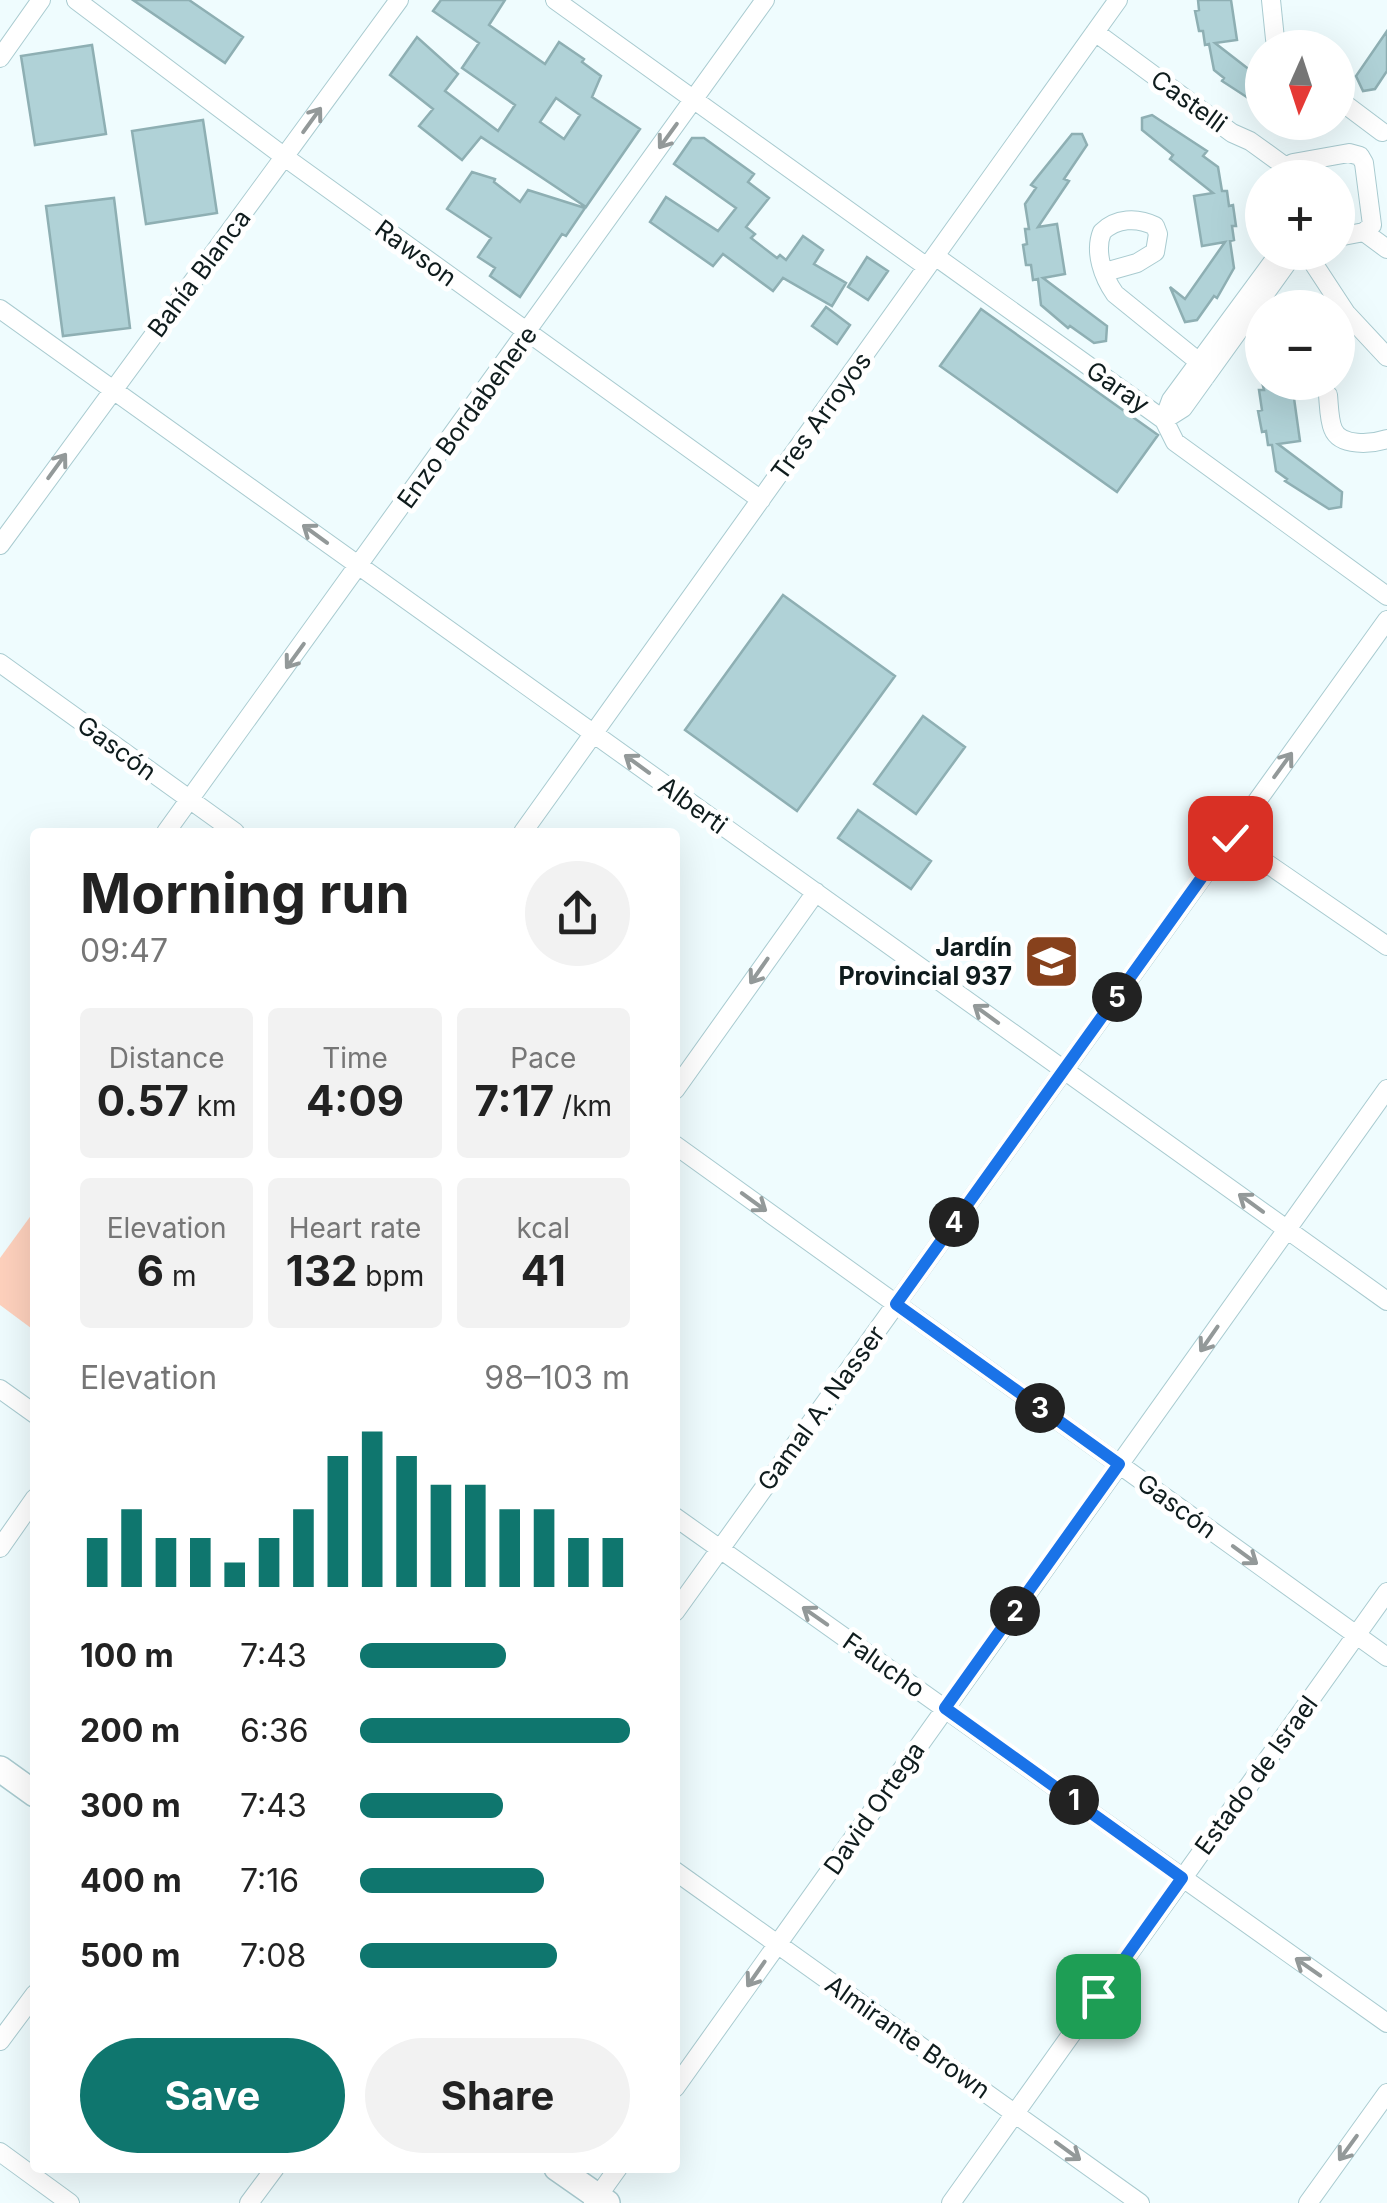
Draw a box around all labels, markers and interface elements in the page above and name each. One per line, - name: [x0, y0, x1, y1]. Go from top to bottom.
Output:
- north arrow: [1245, 30, 1355, 140]
- map controls: [1245, 30, 1355, 400]
- street label: Castelli: [1145, 64, 1233, 138]
- one-way arrow: [302, 107, 323, 135]
- one-way arrow: [658, 122, 679, 149]
- button: +: [1245, 160, 1355, 270]
- street label: Bahía Blanca: [141, 203, 257, 343]
- street label: Rawson: [369, 213, 463, 293]
- button: −: [1245, 290, 1355, 400]
- street label: Enzo Bordabehere: [391, 320, 543, 514]
- street label: Tres Arroyos: [765, 346, 877, 486]
- street label: Garay: [1081, 355, 1155, 419]
- one-way arrow: [46, 453, 67, 480]
- one-way arrow: [302, 524, 330, 545]
- one-way arrow: [285, 642, 306, 670]
- street label: Gascón: [72, 709, 162, 787]
- one-way arrow: [1272, 752, 1293, 779]
- one-way arrow: [623, 754, 651, 775]
- street label: Alberti: [653, 770, 733, 840]
- pin: [1188, 796, 1273, 881]
- icon: check: [1203, 811, 1258, 866]
- text: Morning run: [80, 860, 410, 926]
- button: share: [525, 861, 630, 966]
- text: 09:47: [80, 931, 168, 970]
- school or university icon: Jardín Provincial 937: [1021, 931, 1081, 991]
- place label: Jardín Provincial 937: [838, 932, 1012, 991]
- one-way arrow: [749, 957, 770, 985]
- pin: 5: [1092, 972, 1142, 1022]
- text: 5: [1108, 980, 1126, 1014]
- one-way arrow: [973, 1004, 1001, 1025]
- text: Distance: [109, 1041, 224, 1075]
- text: Time: [322, 1041, 388, 1075]
- text: Pace: [510, 1041, 576, 1075]
- text: 0.57: [97, 1075, 189, 1126]
- text: 4:09: [306, 1075, 404, 1126]
- text: 7:17: [475, 1075, 554, 1126]
- text: km: [189, 1089, 237, 1123]
- text: /km: [554, 1089, 612, 1123]
- one-way arrow: [740, 1191, 767, 1212]
- one-way arrow: [1237, 1193, 1265, 1214]
- pin: 4: [929, 1197, 979, 1247]
- text: 4: [945, 1205, 963, 1239]
- text: Elevation: [107, 1211, 227, 1245]
- text: Heart rate: [289, 1211, 421, 1245]
- text: kcal: [517, 1211, 570, 1245]
- text: 6: [137, 1245, 164, 1296]
- text: 132: [286, 1245, 357, 1296]
- text: 41: [521, 1245, 566, 1296]
- text: m: [164, 1259, 197, 1293]
- text: bpm: [357, 1259, 424, 1293]
- street label: Gamal A. Nasser: [751, 1320, 891, 1496]
- one-way arrow: [1198, 1325, 1219, 1352]
- text: Elevation: [80, 1358, 217, 1397]
- text: 98–103 m: [484, 1358, 630, 1397]
- pin: 3: [1015, 1383, 1065, 1433]
- text: 3: [1031, 1391, 1049, 1425]
- street label: Gascón: [1132, 1467, 1222, 1545]
- one-way arrow: [1231, 1544, 1258, 1565]
- pin: 2: [990, 1586, 1040, 1636]
- text: 2: [1006, 1594, 1024, 1628]
- one-way arrow: [801, 1606, 829, 1627]
- street label: Falucho: [837, 1626, 931, 1704]
- text: 100 m: [80, 1636, 174, 1675]
- text: 7:43: [240, 1636, 307, 1675]
- street label: Estado de Israel: [1188, 1690, 1324, 1860]
- text: 200 m: [80, 1711, 180, 1750]
- text: 6:36: [240, 1711, 309, 1750]
- street label: David Ortega: [817, 1736, 931, 1880]
- pin: 1: [1049, 1775, 1099, 1825]
- text: 1: [1068, 1783, 1080, 1817]
- text: 300 m: [80, 1786, 181, 1825]
- text: 7:43: [240, 1786, 307, 1825]
- text: 400 m: [80, 1861, 182, 1900]
- text: 7:16: [240, 1861, 299, 1900]
- text: 500 m: [80, 1936, 180, 1975]
- text: 7:08: [240, 1936, 306, 1975]
- pin: [1056, 1954, 1141, 2039]
- one-way arrow: [1294, 1956, 1322, 1977]
- one-way arrow: [746, 1960, 767, 1987]
- street label: Almirante Brown: [820, 1969, 996, 2105]
- icon: arrive: [1071, 1969, 1126, 2024]
- button: Save: [80, 2038, 345, 2153]
- button: Share: [365, 2038, 630, 2153]
- one-way arrow: [1337, 2134, 1358, 2161]
- one-way arrow: [1054, 2141, 1081, 2162]

